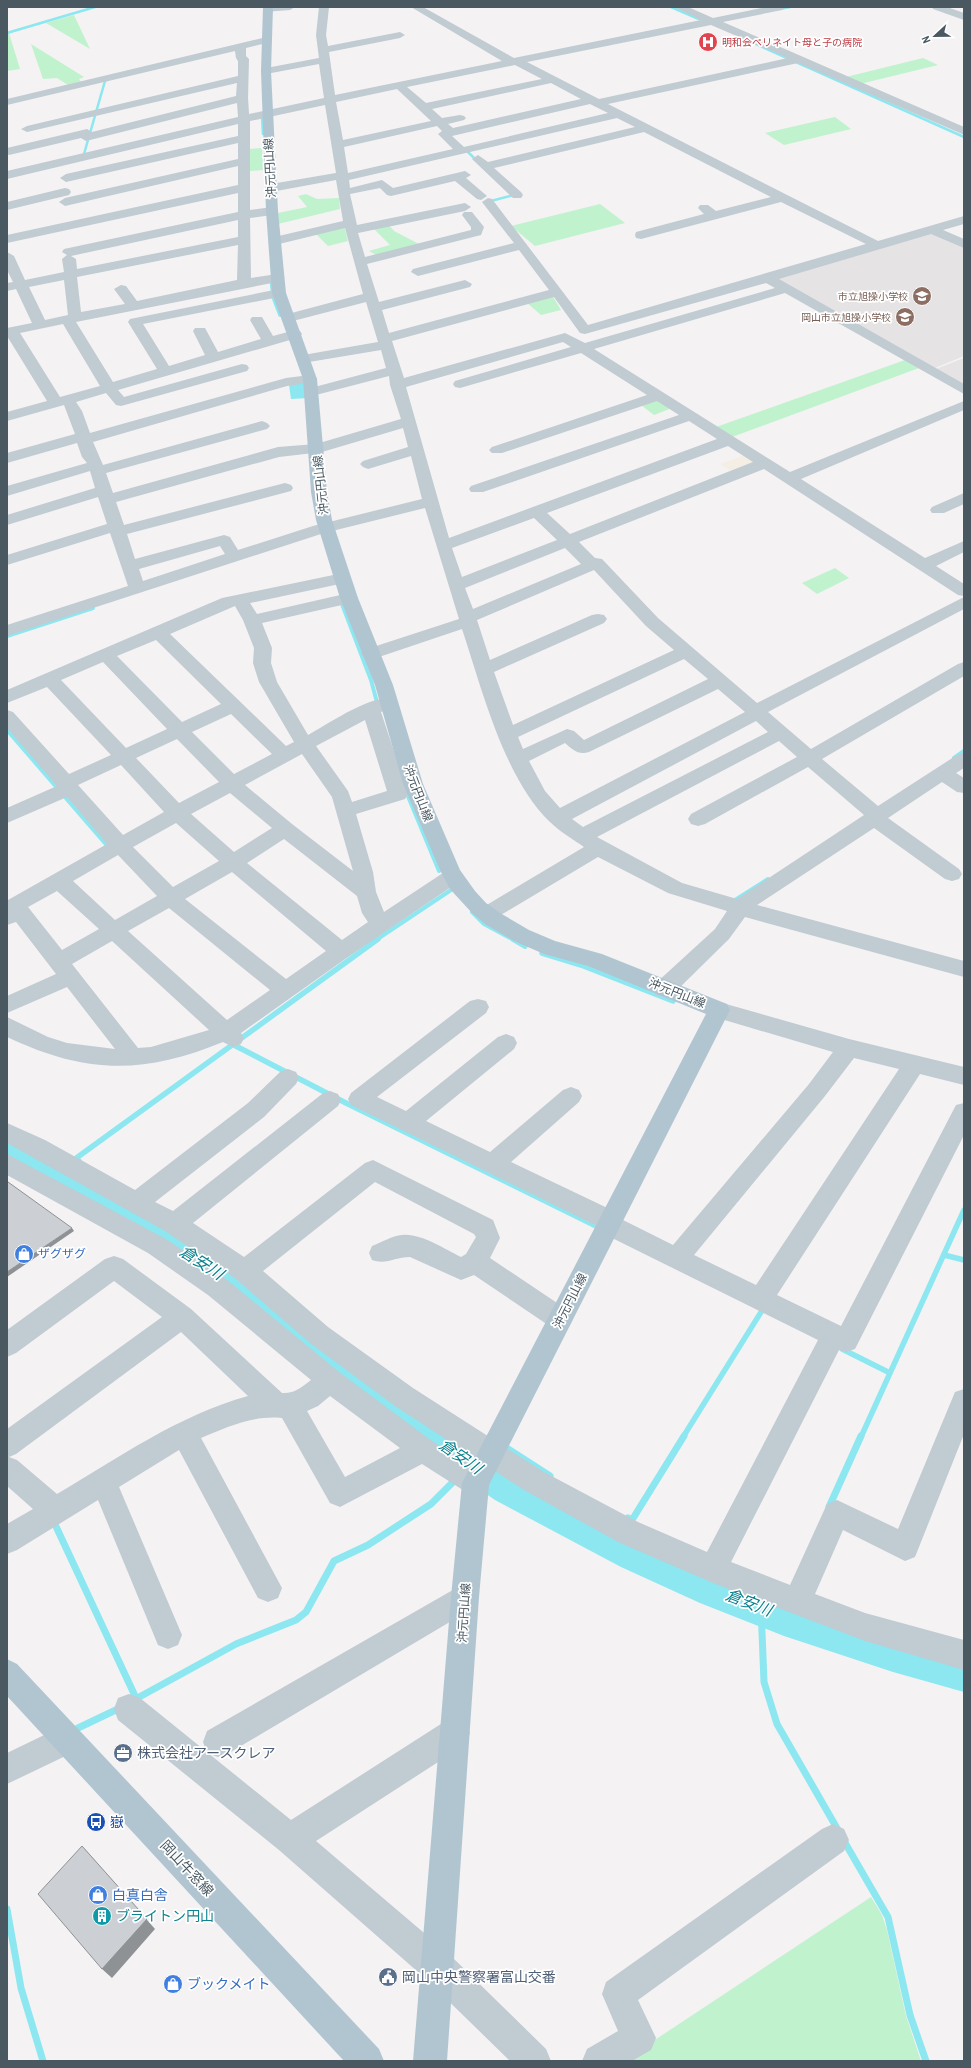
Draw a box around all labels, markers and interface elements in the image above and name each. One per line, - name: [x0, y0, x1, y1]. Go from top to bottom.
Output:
- north arrow: [915, 16, 955, 56]
- hospital icon: 明和会ペリネイト母と子の病院: [697, 31, 719, 53]
- text: N: [918, 34, 933, 45]
- place label: 明和会ペリネイト母と子の病院: [722, 36, 862, 49]
- street label: 沖元円山線: [260, 138, 280, 198]
- school or university icon: 市立旭操小学校: [911, 285, 933, 307]
- place label: 市立旭操小学校: [838, 290, 908, 303]
- school or university icon: 岡山市立旭操小学校: [894, 306, 916, 328]
- place label: 岡山市立旭操小学校: [801, 311, 891, 324]
- street label: 沖元円山線: [310, 454, 332, 516]
- street label: 沖元円山線: [400, 762, 436, 824]
- street label: 沖元円山線: [646, 974, 708, 1012]
- water label: 倉安川: [176, 1240, 230, 1285]
- shop icon: ザグザグ: [13, 1243, 35, 1265]
- place label: ザグザグ: [38, 1246, 86, 1262]
- street label: 沖元円山線: [549, 1271, 591, 1331]
- water label: 倉安川: [435, 1433, 489, 1480]
- street label: 沖元円山線: [454, 1583, 474, 1643]
- water label: 倉安川: [723, 1583, 777, 1622]
- office icon: 株式会社アースクレア: [112, 1742, 134, 1764]
- place label: 株式会社アースクレア: [137, 1744, 275, 1762]
- bus stop icon: 嶽: [85, 1811, 107, 1833]
- place label: 嶽: [110, 1813, 124, 1831]
- street label: 岡山牛窓線: [157, 1836, 217, 1900]
- shop icon: 白真白舎: [87, 1884, 109, 1906]
- place label: 白真白舎: [112, 1886, 168, 1904]
- building icon: ブライトン円山: [91, 1905, 113, 1927]
- place label: ブライトン円山: [116, 1907, 214, 1925]
- public building icon: 岡山中央警察署富山交番: [377, 1966, 399, 1988]
- place label: 岡山中央警察署富山交番: [402, 1968, 556, 1986]
- shop icon: ブックメイト: [162, 1973, 184, 1995]
- place label: ブックメイト: [187, 1975, 270, 1993]

